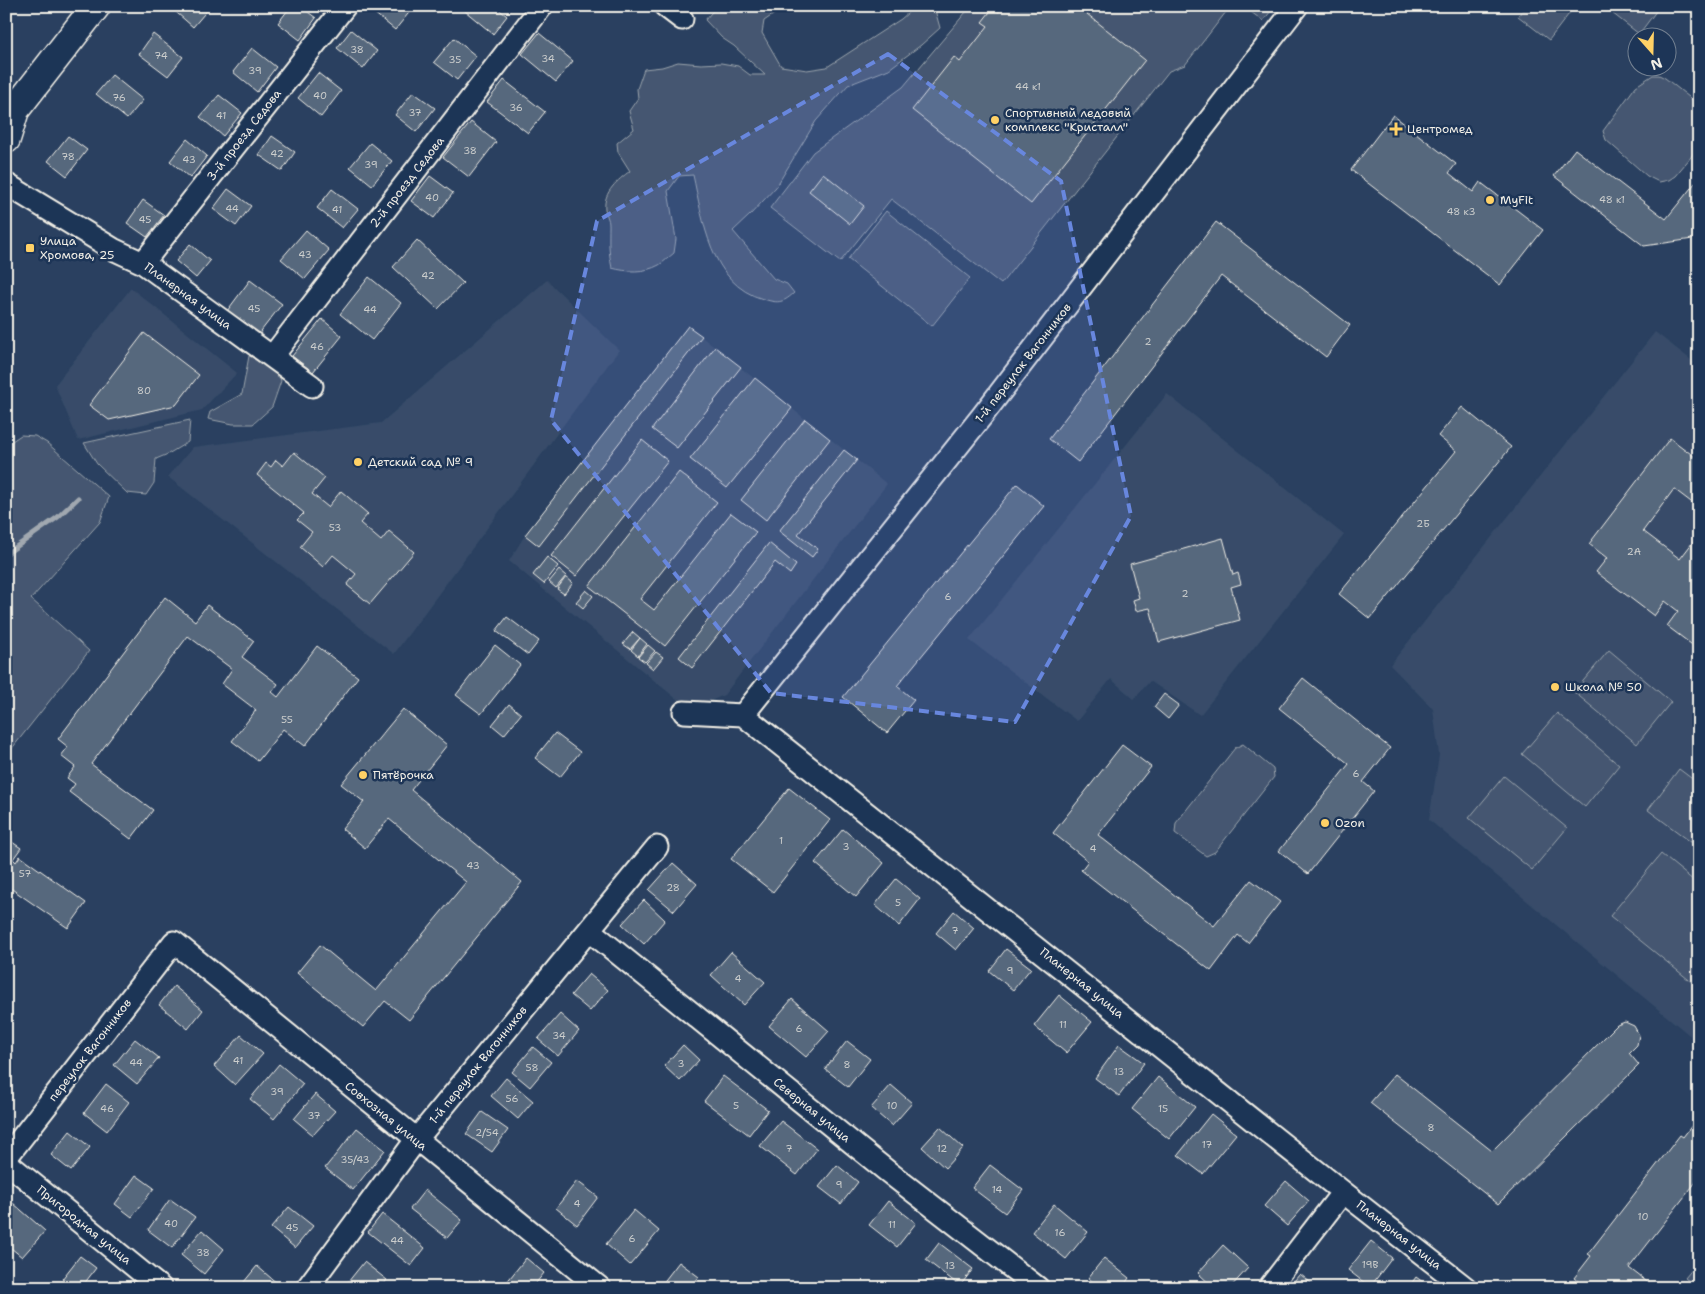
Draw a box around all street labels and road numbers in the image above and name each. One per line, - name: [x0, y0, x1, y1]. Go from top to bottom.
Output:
- street label: 3-й проезд Седова: [203, 85, 285, 184]
- street label: 2-й проезд Седова: [366, 133, 448, 231]
- street label: Планерная улица: [141, 259, 235, 333]
- street label: 1-й переулок Вагонников: [971, 300, 1075, 426]
- street label: Планерная улица: [1037, 944, 1128, 1022]
- street label: переулок Вагонников: [45, 995, 135, 1105]
- street label: 1-й переулок Вагонников: [425, 1003, 531, 1127]
- street label: Северная улица: [770, 1074, 854, 1146]
- street label: Совхозная улица: [342, 1078, 431, 1154]
- street label: Пригородная улица: [33, 1182, 135, 1268]
- street label: Планерная улица: [1353, 1197, 1445, 1274]

